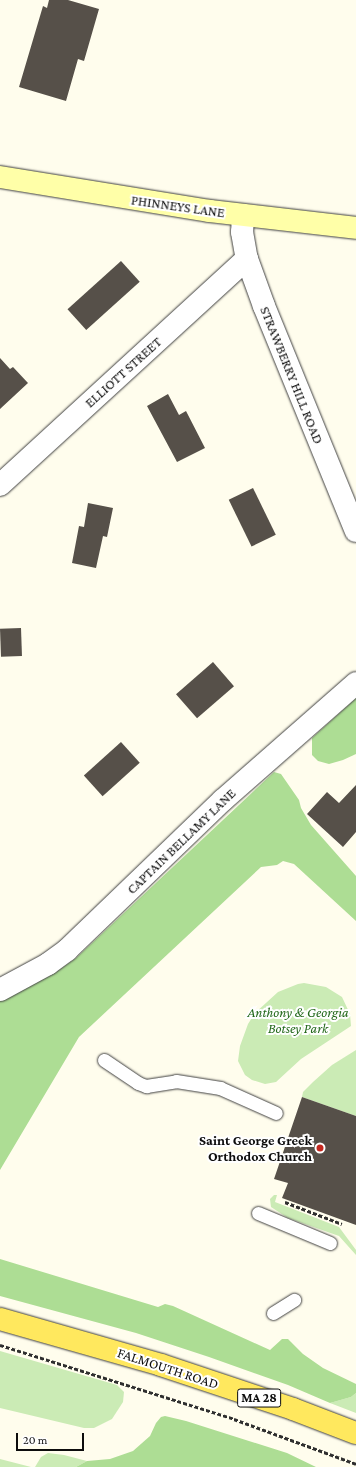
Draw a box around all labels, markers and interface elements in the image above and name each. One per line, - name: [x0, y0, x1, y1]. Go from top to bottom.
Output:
- street label: PHINNEYS LANE: [130, 191, 226, 221]
- street label: STRAWBERRY HILL ROAD: [257, 304, 327, 446]
- street label: ELLIOTT STREET: [81, 333, 165, 411]
- street label: CAPTAIN BELLAMY LANE: [123, 785, 239, 897]
- park label: Anthony & Georgia Botsey Park: [247, 1004, 349, 1036]
- place label: Saint George Greek Orthodox Church: [199, 1132, 312, 1164]
- marker: Saint George Greek Orthodox Church: [315, 1143, 325, 1153]
- street label: FALMOUTH ROAD: [115, 1344, 221, 1392]
- road number: MA 28: [237, 1387, 281, 1409]
- scale bar: [18, 1425, 86, 1451]
- text: 20 m: [23, 1433, 47, 1447]

